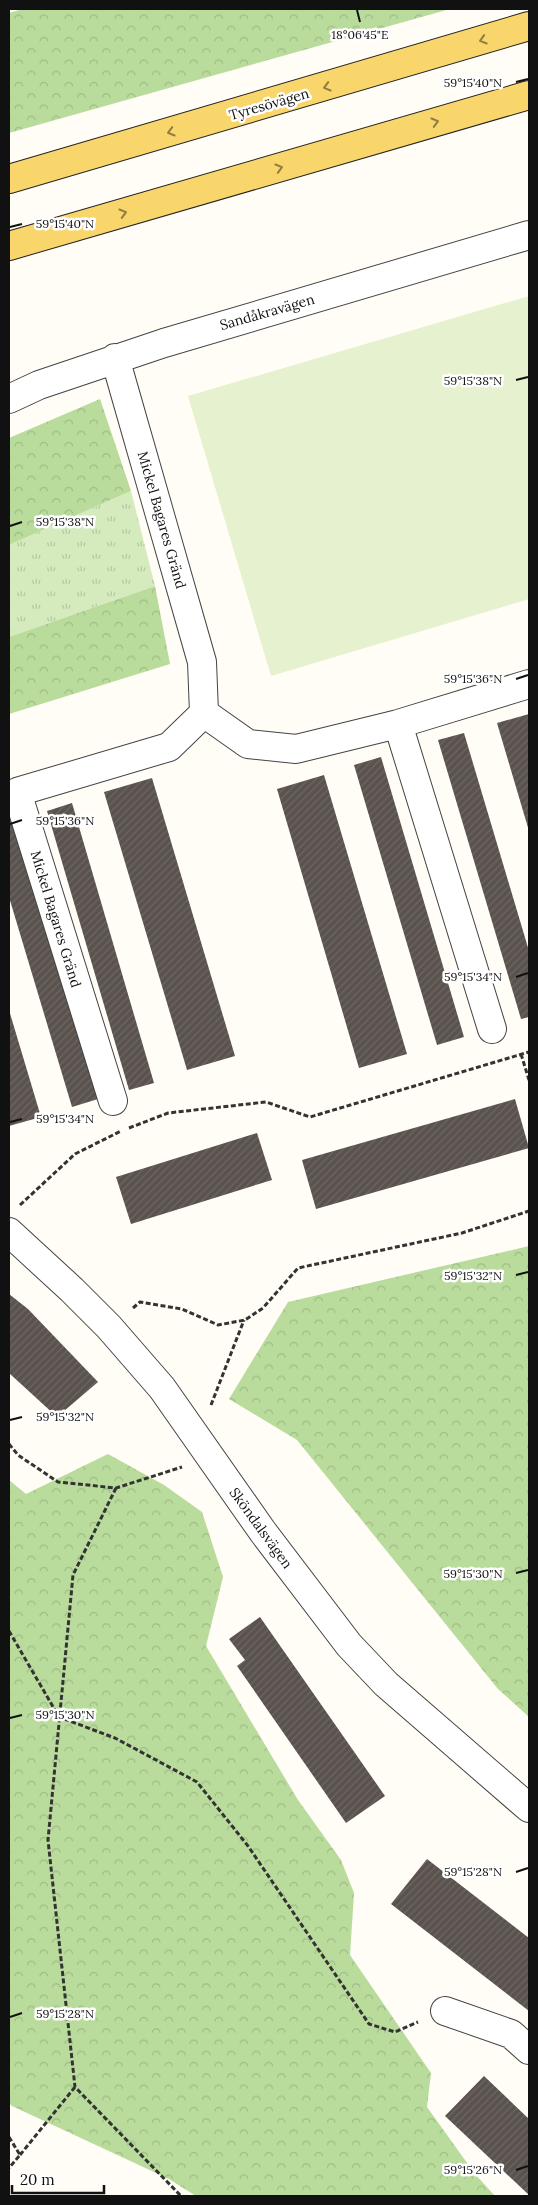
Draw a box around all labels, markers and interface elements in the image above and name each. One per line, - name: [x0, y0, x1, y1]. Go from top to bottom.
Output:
- text: 18°06'45"E: [332, 27, 388, 42]
- one-way arrow: [479, 35, 487, 45]
- text: 59°15'40"N: [444, 75, 502, 90]
- one-way arrow: [323, 81, 331, 91]
- street label: Tyresövägen: [227, 84, 312, 124]
- one-way arrow: [430, 118, 438, 128]
- one-way arrow: [167, 127, 175, 137]
- one-way arrow: [274, 163, 282, 173]
- one-way arrow: [118, 208, 127, 219]
- text: 59°15'40"N: [36, 216, 94, 231]
- street label: Sandåkravägen: [218, 290, 317, 334]
- text: 59°15'38"N: [444, 373, 502, 388]
- street label: Mickel Bagares Gränd: [134, 449, 190, 591]
- text: 59°15'38"N: [36, 514, 94, 529]
- text: 59°15'36"N: [444, 671, 502, 686]
- text: 59°15'36"N: [36, 813, 94, 828]
- street label: Mickel Bagares Gränd: [27, 848, 85, 990]
- text: 59°15'34"N: [444, 969, 502, 984]
- text: 59°15'34"N: [36, 1111, 94, 1126]
- text: 59°15'32"N: [444, 1268, 502, 1283]
- text: 59°15'32"N: [36, 1409, 94, 1424]
- street label: Sköndalsvägen: [226, 1484, 297, 1572]
- text: 59°15'30"N: [443, 1566, 503, 1581]
- text: 59°15'30"N: [35, 1707, 95, 1722]
- text: 59°15'28"N: [444, 1864, 502, 1879]
- text: 59°15'28"N: [36, 2006, 94, 2021]
- scale bar: [12, 2162, 105, 2194]
- text: 59°15'26"N: [444, 2162, 502, 2177]
- text: 20 m: [20, 2170, 55, 2189]

